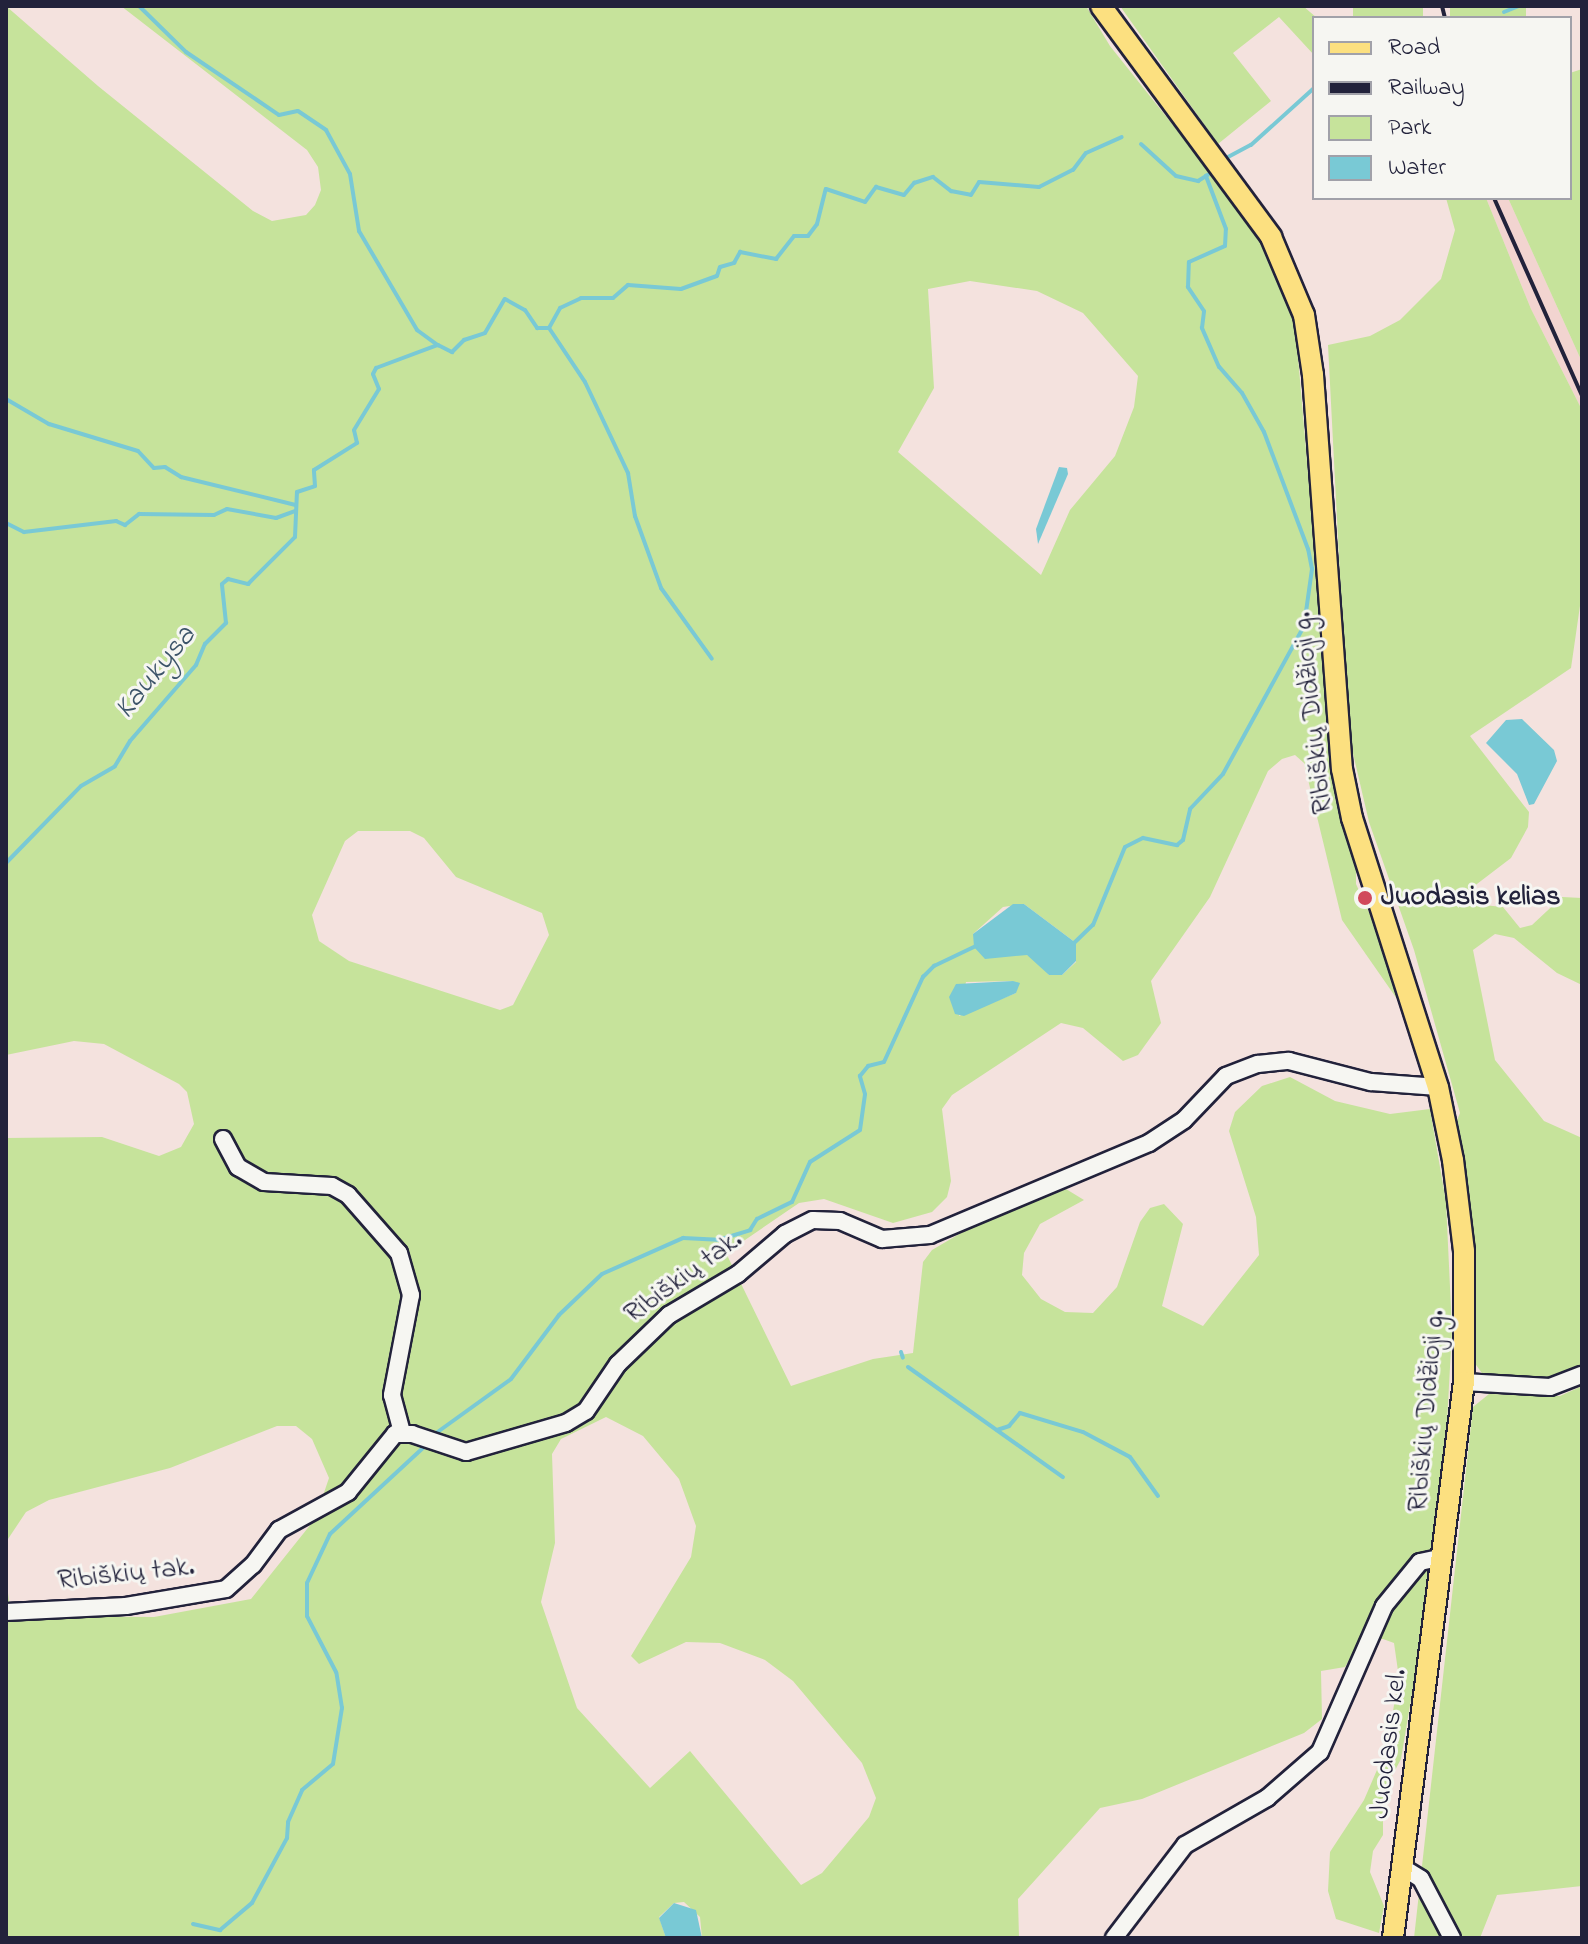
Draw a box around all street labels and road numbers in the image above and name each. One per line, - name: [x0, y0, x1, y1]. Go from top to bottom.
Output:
- street label: Ribiškių Didžioji g.: [1287, 610, 1341, 816]
- street label: Ribiškių tak.: [619, 1224, 749, 1332]
- street label: Ribiškių Didžioji g.: [1402, 1308, 1454, 1514]
- street label: Ribiškių tak.: [56, 1551, 196, 1599]
- street label: Juodasis kel.: [1364, 1667, 1416, 1821]

